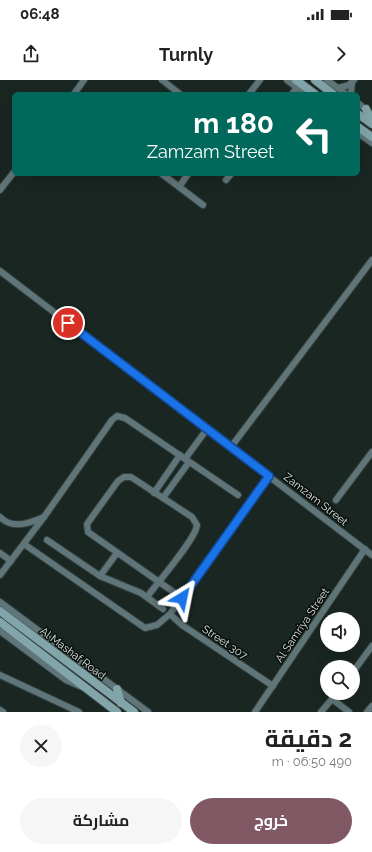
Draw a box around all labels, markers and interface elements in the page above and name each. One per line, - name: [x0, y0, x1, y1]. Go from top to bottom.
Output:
- text: 06:48: [20, 5, 60, 23]
- icon: share: [20, 43, 42, 65]
- icon: forward: [330, 43, 352, 65]
- text: Turnly: [159, 44, 213, 65]
- text: 180 m: [193, 107, 274, 140]
- icon: left: [288, 108, 340, 160]
- text: Zamzam Street: [147, 141, 274, 162]
- pin: [51, 306, 85, 340]
- icon: arrive: [57, 312, 79, 334]
- street label: Zamzam Street: [281, 470, 351, 529]
- position arrow: [161, 577, 203, 619]
- street label: Al Samriya Street: [273, 585, 332, 665]
- map controls: [320, 612, 360, 700]
- button: sound: [320, 612, 360, 652]
- street label: Street 307: [200, 623, 250, 662]
- street label: Al Mashaf Road: [37, 625, 108, 682]
- button: search: [320, 660, 360, 700]
- text: 2 دقيقة: [265, 724, 352, 753]
- button: close: [20, 725, 62, 767]
- text: 490 m · 06:50: [272, 754, 352, 769]
- button: مشاركة: [20, 798, 182, 844]
- button: خروج: [190, 798, 352, 844]

